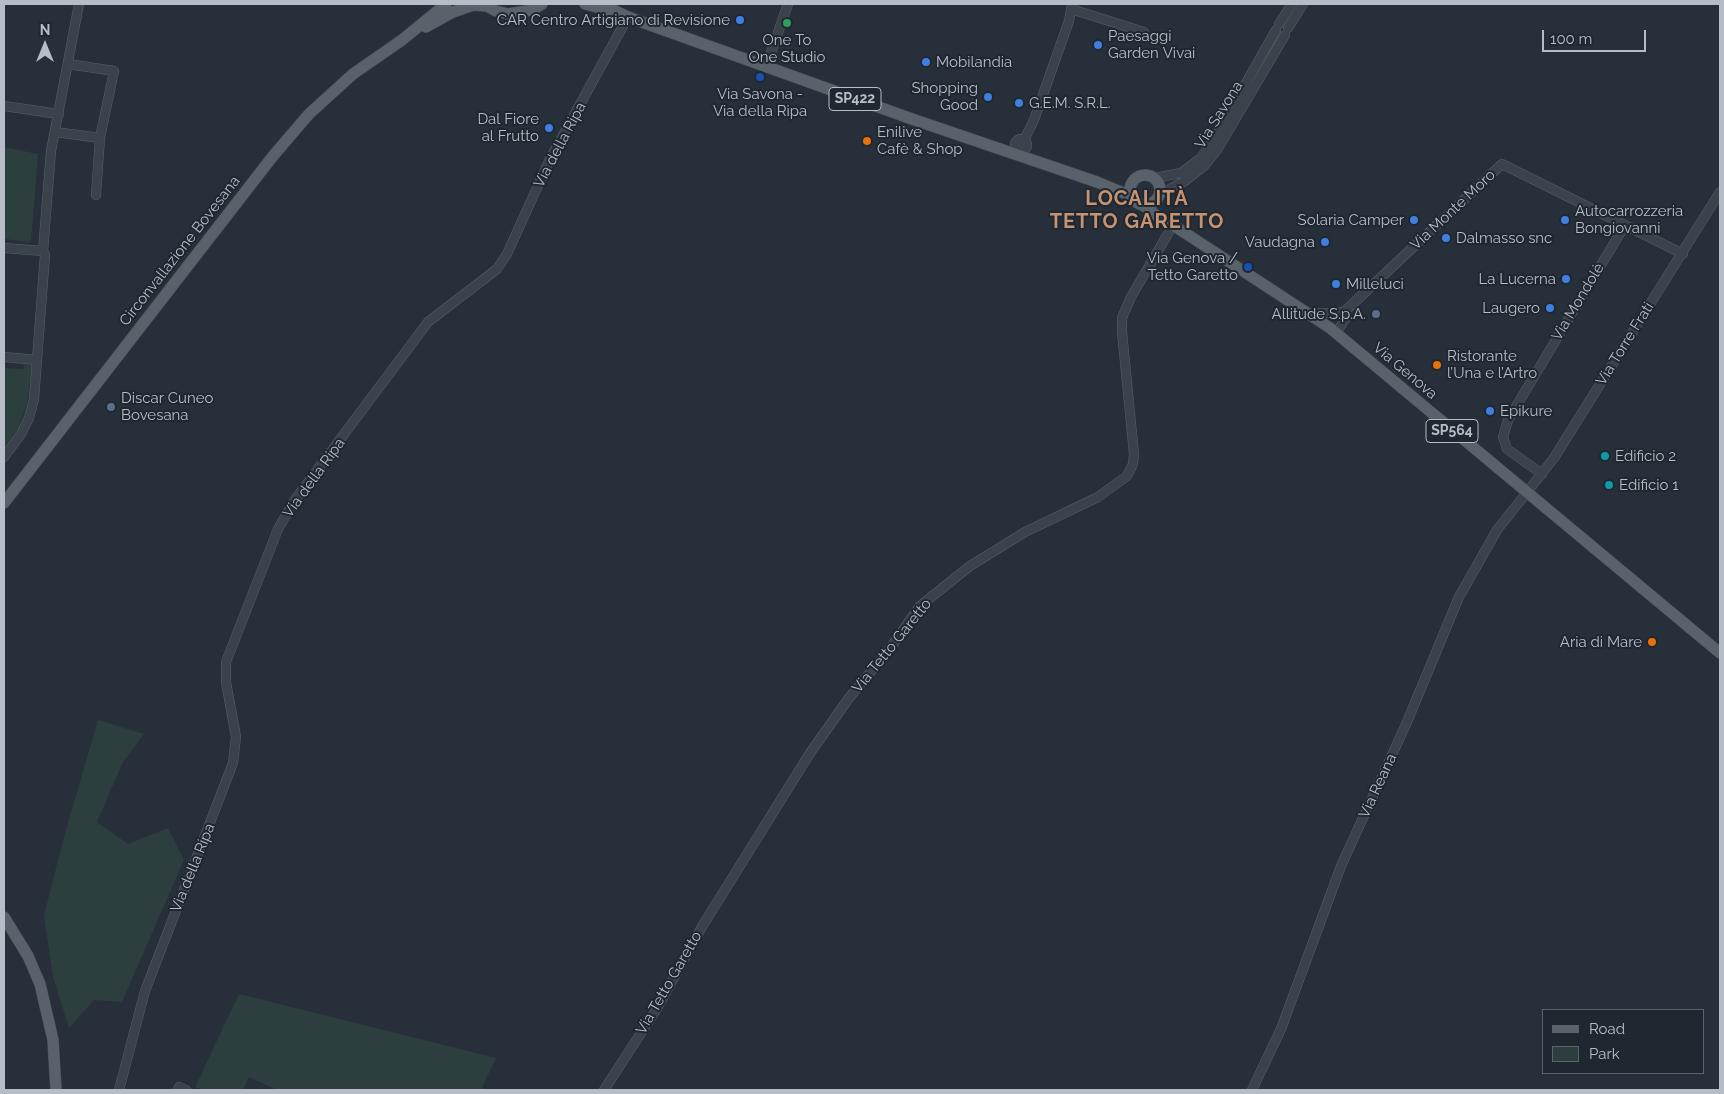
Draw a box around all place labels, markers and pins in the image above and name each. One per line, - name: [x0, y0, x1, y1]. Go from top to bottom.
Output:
- place label: CAR Centro Artigiano di Revisione: [497, 11, 730, 29]
- marker: CAR Centro Artigiano di Revisione: [734, 14, 746, 26]
- marker: One To One Studio: [781, 17, 793, 29]
- place label: Paesaggi Garden Vivai: [1108, 27, 1195, 62]
- place label: One To One Studio: [748, 31, 826, 66]
- marker: Paesaggi Garden Vivai: [1092, 39, 1104, 51]
- place label: Mobilandia: [936, 53, 1012, 71]
- marker: Mobilandia: [920, 56, 932, 68]
- marker: Via Savona - Via della Ripa: [754, 71, 766, 83]
- place label: Shopping Good: [911, 79, 978, 114]
- place label: Via Savona - Via della Ripa: [713, 85, 807, 120]
- marker: Shopping Good: [982, 91, 994, 103]
- place label: G.E.M. S.R.L.: [1029, 94, 1111, 112]
- marker: G.E.M. S.R.L.: [1013, 97, 1025, 109]
- place label: Dal Fiore al Frutto: [477, 110, 539, 145]
- marker: Dal Fiore al Frutto: [543, 122, 555, 134]
- place label: Enilive Cafè & Shop: [877, 123, 963, 158]
- marker: Enilive Cafè & Shop: [861, 135, 873, 147]
- place label: Autocarrozzeria Bongiovanni: [1575, 202, 1683, 237]
- place label: Solaria Camper: [1298, 211, 1404, 229]
- marker: Solaria Camper: [1408, 214, 1420, 226]
- marker: Autocarrozzeria Bongiovanni: [1559, 214, 1571, 226]
- place label: Dalmasso snc: [1456, 229, 1552, 247]
- marker: Dalmasso snc: [1440, 232, 1452, 244]
- place label: Vaudagna: [1245, 233, 1315, 251]
- marker: Vaudagna: [1319, 236, 1331, 248]
- place label: Via Genova / Tetto Garetto: [1147, 249, 1238, 284]
- marker: Via Genova / Tetto Garetto: [1242, 261, 1254, 273]
- place label: La Lucerna: [1478, 270, 1556, 288]
- marker: La Lucerna: [1560, 273, 1572, 285]
- place label: Milleluci: [1346, 275, 1404, 293]
- marker: Milleluci: [1330, 278, 1342, 290]
- place label: Laugero: [1482, 299, 1540, 317]
- marker: Laugero: [1544, 302, 1556, 314]
- place label: Allitude S.p.A.: [1272, 305, 1366, 323]
- marker: Allitude S.p.A.: [1370, 308, 1382, 320]
- place label: Ristorante l’Una e l’Artro: [1447, 347, 1537, 382]
- marker: Ristorante l’Una e l’Artro: [1431, 359, 1443, 371]
- place label: Discar Cuneo Bovesana: [121, 389, 213, 424]
- marker: Discar Cuneo Bovesana: [105, 401, 117, 413]
- place label: Epikure: [1500, 402, 1552, 420]
- marker: Epikure: [1484, 405, 1496, 417]
- place label: Edificio 2: [1615, 447, 1676, 465]
- marker: Edificio 2: [1599, 450, 1611, 462]
- place label: Edificio 1: [1619, 476, 1679, 494]
- marker: Edificio 1: [1603, 479, 1615, 491]
- place label: Aria di Mare: [1560, 633, 1642, 651]
- marker: Aria di Mare: [1646, 636, 1658, 648]

